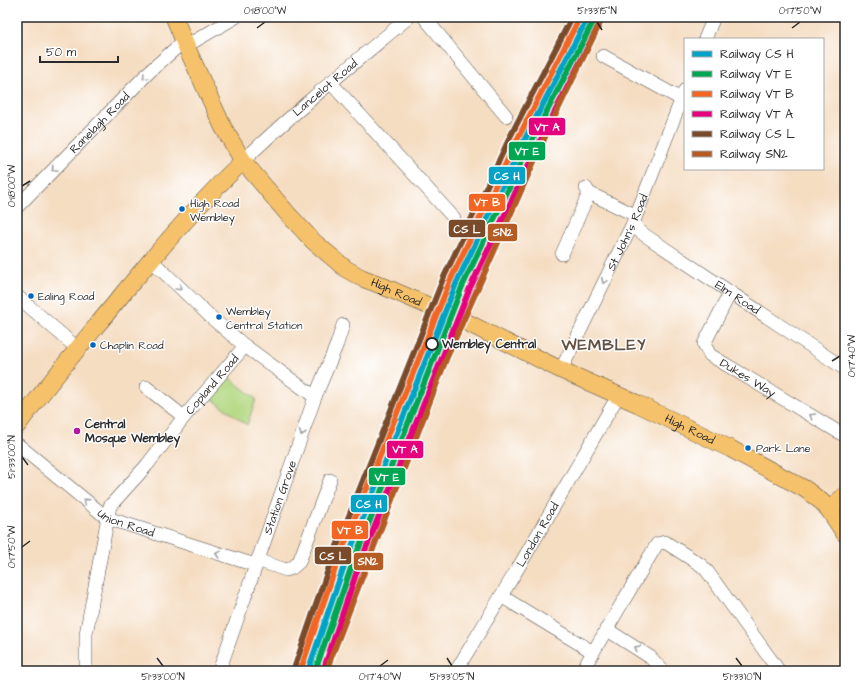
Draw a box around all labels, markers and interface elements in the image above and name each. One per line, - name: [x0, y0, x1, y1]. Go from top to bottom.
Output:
- text: 0°18'00"W: [244, 4, 287, 18]
- text: 51°33'15"N: [577, 4, 617, 18]
- text: 0°17'50"W: [779, 4, 822, 18]
- scale bar: [40, 38, 118, 64]
- legend: [684, 38, 824, 170]
- text: 50 m: [46, 44, 77, 61]
- text: Railway CS H: [720, 46, 794, 64]
- street label: Lancelot Road: [289, 55, 361, 120]
- text: Railway VT E: [720, 66, 792, 84]
- one-way arrow: [142, 72, 150, 80]
- text: Railway VT B: [720, 86, 794, 104]
- street label: Ranelagh Road: [66, 88, 133, 157]
- text: Railway VT A: [720, 106, 793, 124]
- line badge: VT A: [528, 117, 566, 136]
- text: VT A: [533, 120, 561, 135]
- text: Railway CS L: [720, 126, 796, 144]
- line badge: VT E: [508, 141, 546, 161]
- text: VT E: [514, 144, 540, 159]
- text: Railway SN2: [720, 146, 788, 164]
- text: 0°18'00"W: [5, 164, 19, 207]
- one-way arrow: [51, 164, 59, 172]
- line badge: CS H: [488, 166, 526, 185]
- text: CS H: [494, 169, 520, 184]
- street label: St John's Road: [602, 191, 652, 274]
- line badge: VT B: [468, 193, 506, 212]
- text: VT B: [473, 195, 500, 210]
- place label: High Road Wembley: [190, 196, 239, 226]
- marker: High Road Wembley: [177, 204, 187, 214]
- line badge: CS L: [448, 219, 486, 238]
- text: CS L: [454, 222, 481, 237]
- line badge: SN2: [487, 223, 518, 242]
- text: SN2: [492, 225, 514, 240]
- street label: High Road: [369, 274, 424, 310]
- street label: Elm Road: [712, 276, 763, 318]
- one-way arrow: [601, 277, 609, 285]
- one-way arrow: [174, 283, 182, 291]
- place label: Ealing Road: [38, 289, 95, 305]
- marker: Ealing Road: [26, 291, 36, 301]
- place label: Wembley Central Station: [226, 304, 303, 333]
- marker: Wembley Central Station: [214, 312, 224, 322]
- district label: WEMBLEY: [560, 334, 647, 356]
- text: 0°17'40"W: [845, 334, 859, 377]
- place label: Wembley Central: [441, 336, 536, 354]
- marker: Wembley Central: [425, 337, 439, 351]
- place label: Chaplin Road: [100, 338, 164, 353]
- marker: Chaplin Road: [88, 340, 98, 350]
- street label: Copland Road: [181, 351, 243, 418]
- street label: Dukes Way: [717, 354, 779, 402]
- street label: High Road: [662, 410, 718, 448]
- one-way arrow: [809, 414, 816, 421]
- place label: Central Mosque Wembley: [85, 416, 180, 448]
- marker: Central Mosque Wembley: [72, 426, 82, 436]
- one-way arrow: [298, 430, 307, 437]
- text: 51°33'00"N: [5, 435, 19, 479]
- line badge: VT A: [386, 440, 424, 459]
- place label: Park Lane: [756, 441, 811, 456]
- text: VT A: [391, 442, 419, 457]
- marker: Park Lane: [743, 443, 753, 453]
- street label: Station Grove: [259, 458, 301, 537]
- line badge: VT E: [368, 467, 406, 486]
- text: VT E: [374, 470, 400, 485]
- line badge: CS H: [350, 494, 388, 513]
- text: CS H: [356, 497, 382, 512]
- one-way arrow: [83, 498, 90, 505]
- street label: London Road: [512, 499, 563, 570]
- street label: Union Road: [94, 505, 157, 541]
- line badge: VT B: [331, 520, 369, 540]
- text: VT B: [336, 523, 363, 538]
- text: 0°17'50"W: [5, 525, 19, 568]
- line badge: CS L: [314, 546, 352, 565]
- text: CS L: [320, 549, 347, 564]
- one-way arrow: [215, 550, 222, 558]
- line badge: SN2: [353, 552, 384, 571]
- text: SN2: [357, 554, 379, 569]
- one-way arrow: [634, 646, 641, 653]
- text: 51°33'00"N: [141, 670, 185, 684]
- text: 0°17'40"W: [359, 670, 402, 684]
- text: 51°33'05"N: [430, 670, 474, 684]
- text: 51°33'10"N: [723, 670, 761, 684]

